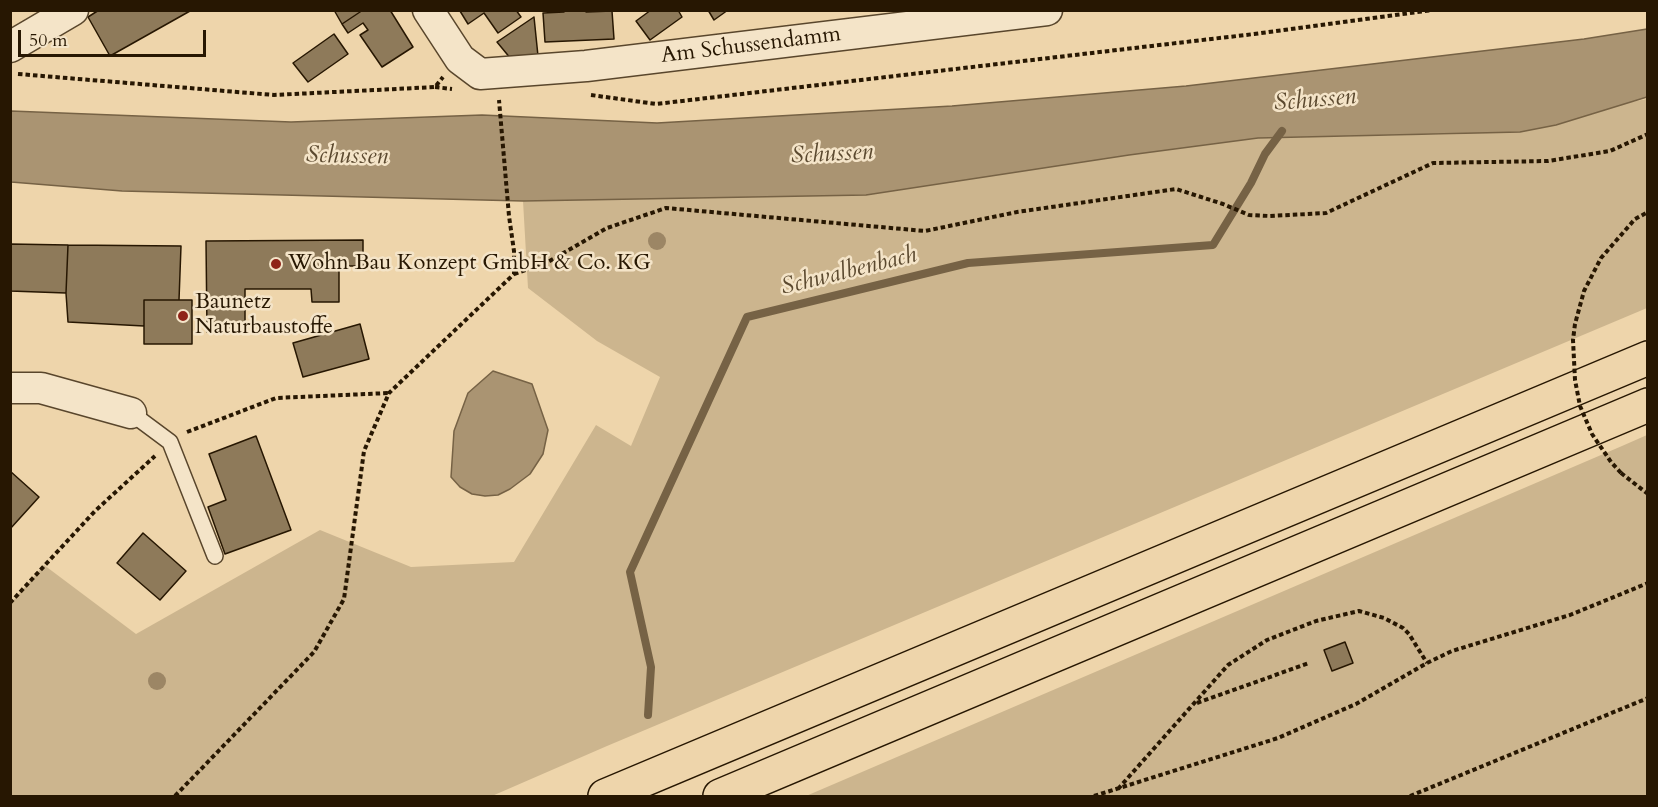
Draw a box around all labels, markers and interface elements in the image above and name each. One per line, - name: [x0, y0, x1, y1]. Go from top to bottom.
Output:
- scale bar: [21, 18, 208, 56]
- street label: Am Schussendamm: [660, 22, 842, 70]
- text: 50 m: [29, 28, 68, 53]
- water label: Schussen: [1273, 83, 1357, 119]
- water label: Schussen: [790, 138, 874, 172]
- water label: Schussen: [306, 142, 388, 172]
- water label: Schwalbenbach: [778, 241, 920, 303]
- place label: Wohn Bau Konzept GmbH & Co. KG: [288, 251, 651, 277]
- marker: Wohn Bau Konzept GmbH & Co. KG: [269, 257, 283, 271]
- place label: Baunetz Naturbaustoffe: [195, 290, 333, 342]
- marker: Baunetz Naturbaustoffe: [176, 309, 190, 323]

